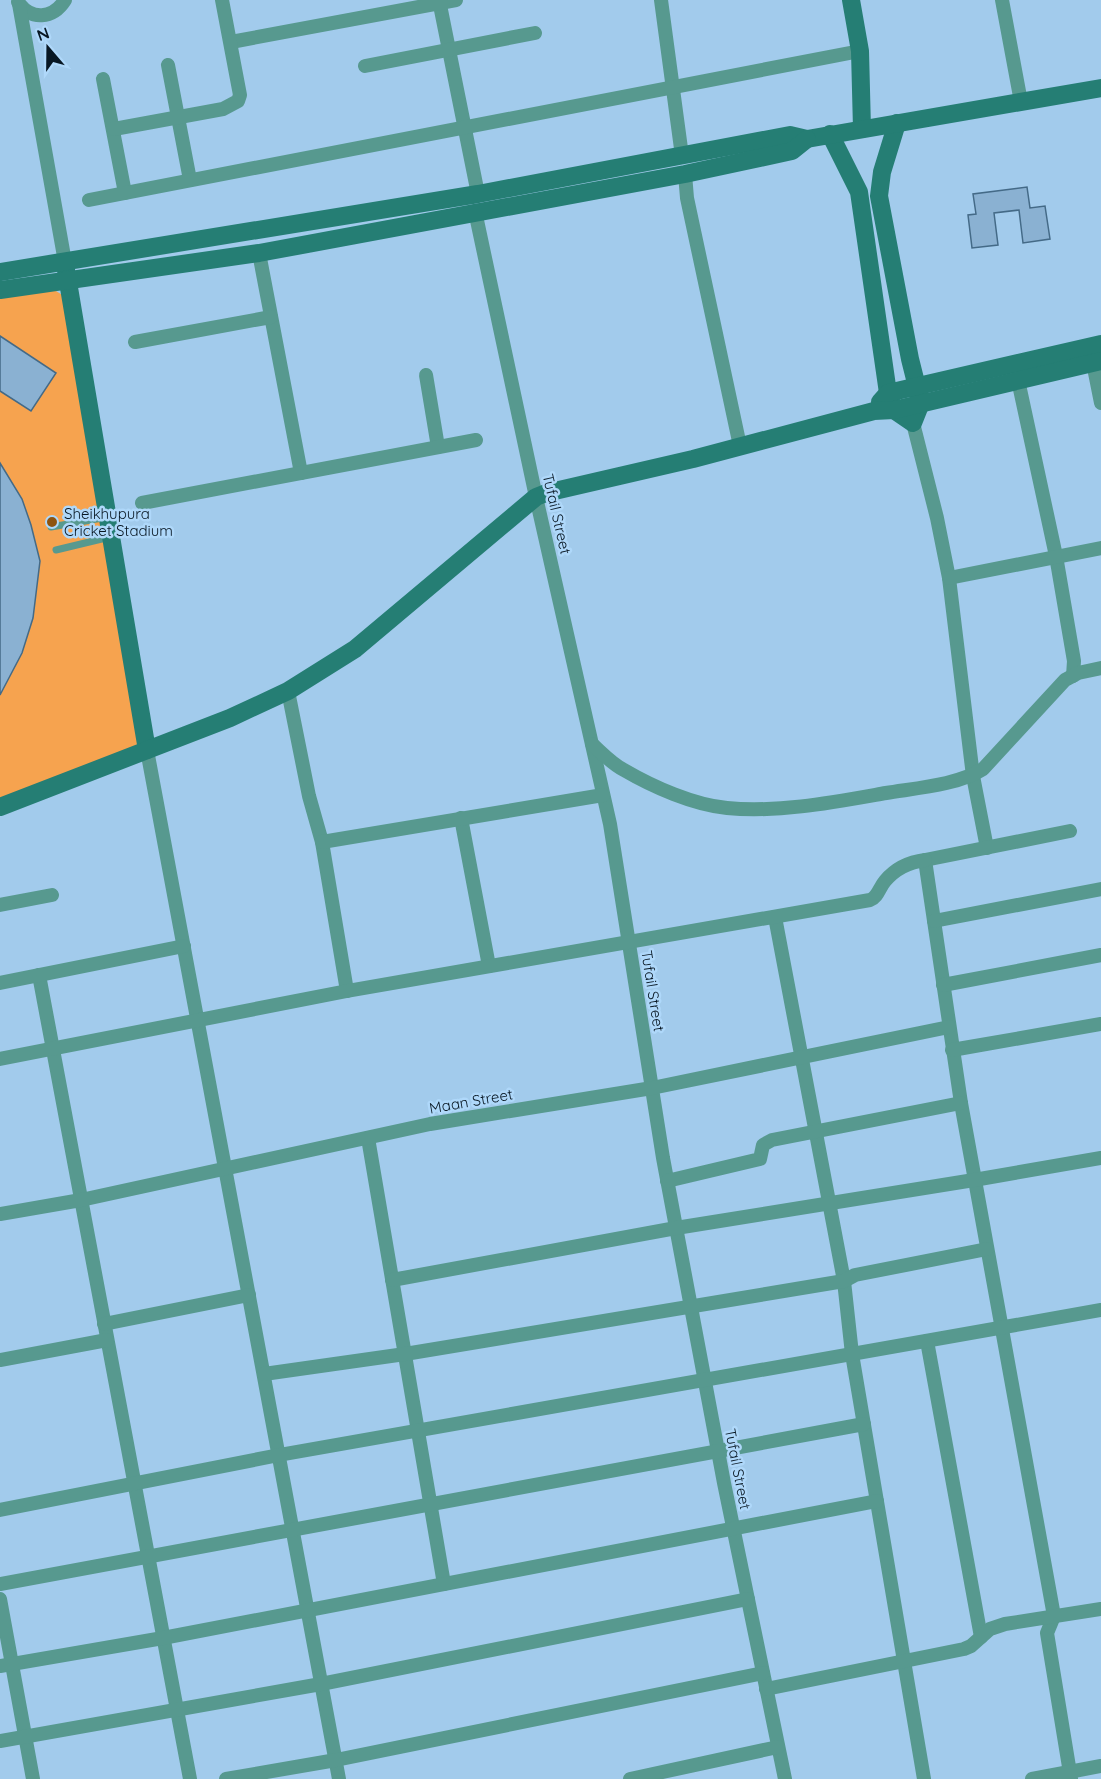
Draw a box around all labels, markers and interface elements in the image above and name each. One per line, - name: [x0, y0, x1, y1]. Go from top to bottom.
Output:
- north arrow: [18, 18, 78, 78]
- text: N: [34, 22, 52, 45]
- street label: Tufail Street: [539, 472, 575, 556]
- place label: Sheikhupura Cricket Stadium: [64, 504, 173, 540]
- marker: Sheikhupura Cricket Stadium: [45, 515, 59, 529]
- street label: Tufail Street: [637, 949, 669, 1033]
- street label: Maan Street: [428, 1084, 514, 1118]
- street label: Tufail Street: [721, 1427, 755, 1511]

